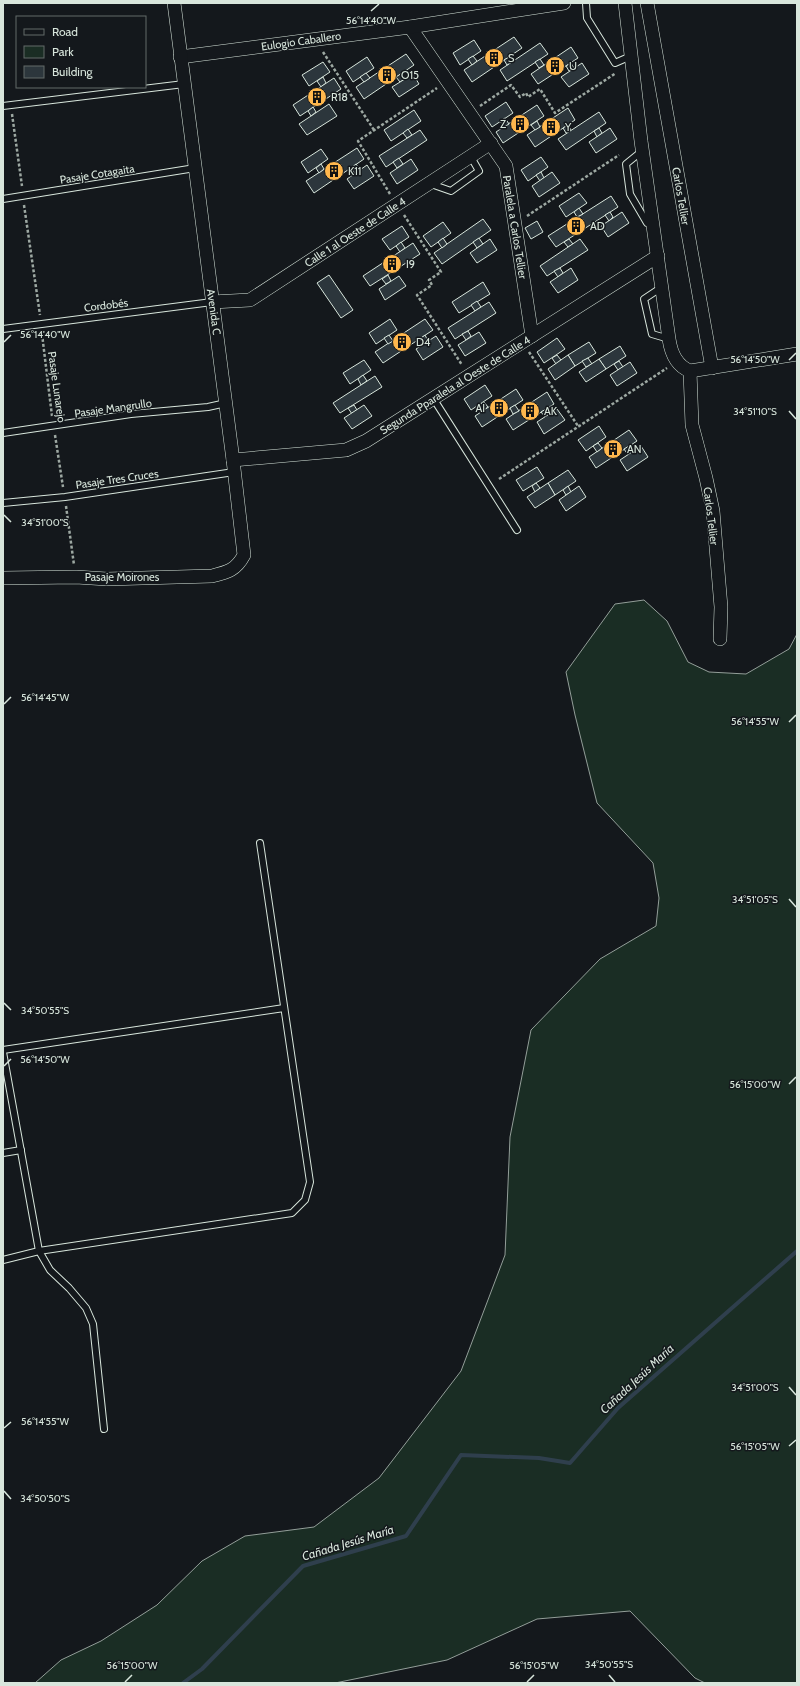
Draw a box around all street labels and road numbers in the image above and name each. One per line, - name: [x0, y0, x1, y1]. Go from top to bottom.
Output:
- street label: Eulogio Caballero: [260, 28, 342, 54]
- street label: Pasaje Cotagaita: [59, 161, 136, 187]
- street label: Carlos Tellier: [669, 166, 693, 226]
- street label: Paralela a Carlos Tellier: [500, 174, 530, 280]
- street label: Calle 1 al Oeste de Calle 4: [302, 194, 409, 270]
- street label: Avenida C: [204, 288, 224, 336]
- street label: Cordobés: [83, 295, 129, 315]
- street label: Segunda Pparalela al Oeste de Calle 4: [377, 332, 533, 437]
- street label: Pasaje Lunarejo: [45, 351, 69, 423]
- street label: Pasaje Mangrullo: [73, 396, 153, 420]
- street label: Pasaje Tres Cruces: [75, 466, 160, 492]
- street label: Carlos Tellier: [700, 486, 722, 546]
- street label: Pasaje Moirones: [85, 570, 160, 584]

